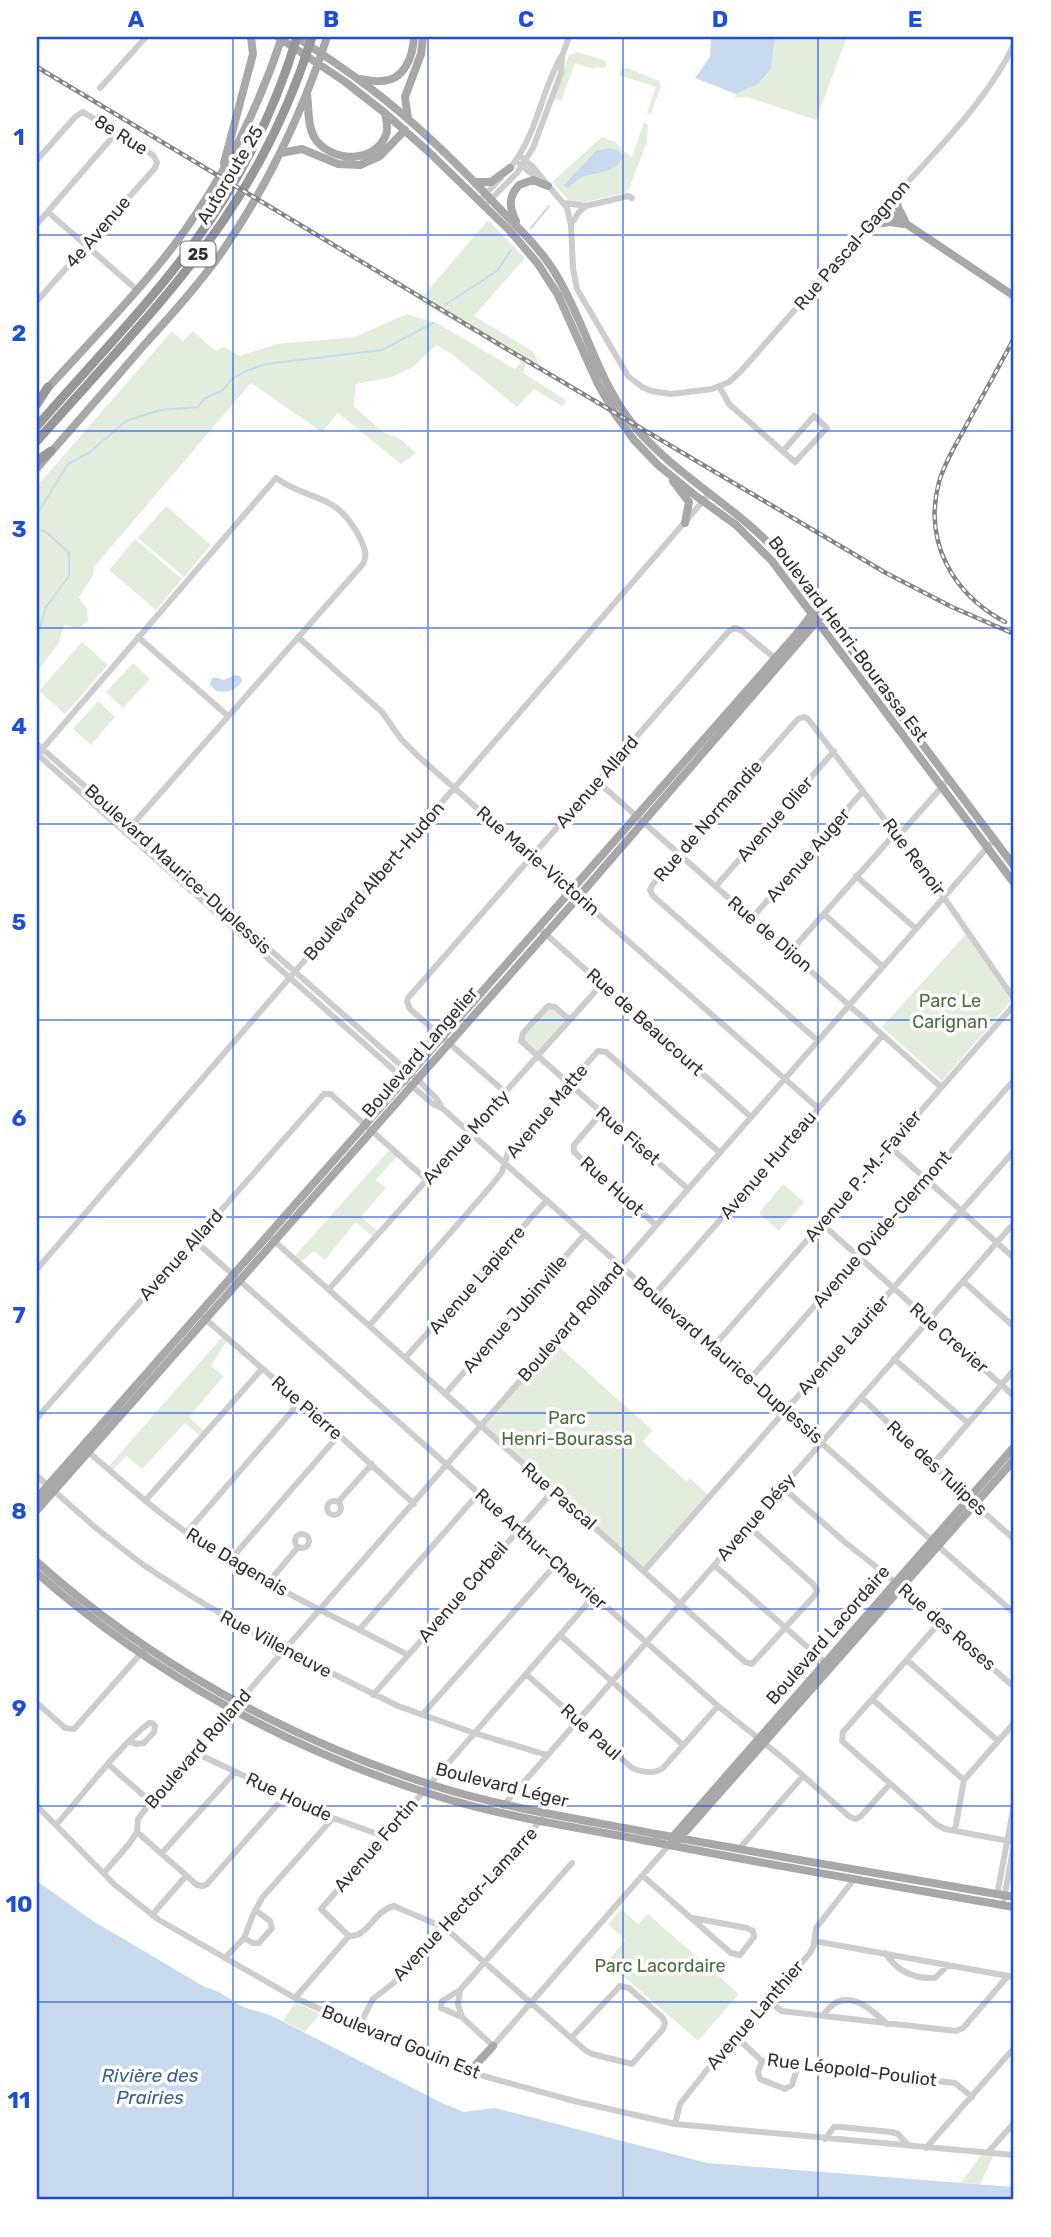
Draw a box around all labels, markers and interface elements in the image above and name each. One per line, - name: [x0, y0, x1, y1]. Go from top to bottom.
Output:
- text: A: [128, 5, 145, 33]
- text: B: [323, 5, 339, 33]
- text: C: [518, 5, 534, 33]
- text: D: [712, 5, 728, 33]
- text: E: [908, 5, 922, 33]
- street label: 8e Rue: [90, 110, 152, 160]
- street label: Autoroute 25: [192, 122, 268, 228]
- text: 1: [13, 123, 25, 151]
- street label: Rue Pascal-Gagnon: [789, 175, 915, 315]
- street label: 4e Avenue: [61, 191, 135, 273]
- road number: 25: [180, 242, 216, 266]
- text: 2: [12, 319, 26, 347]
- text: 3: [11, 515, 27, 543]
- street label: Boulevard Henri-Bourassa Est: [763, 532, 933, 746]
- text: 4: [11, 712, 27, 740]
- street label: Avenue Allard: [551, 731, 643, 833]
- street label: Rue de Normandie: [649, 756, 767, 886]
- street label: Avenue Olier: [732, 772, 818, 866]
- street label: Boulevard Maurice-Duplessis: [80, 779, 276, 959]
- street label: Boulevard Albert-Hudon: [299, 797, 449, 965]
- street label: Rue Marie-Victorin: [472, 801, 604, 921]
- street label: Avenue Auger: [761, 803, 855, 907]
- street label: Rue Renoir: [878, 814, 950, 900]
- street label: Rue de Dijon: [723, 891, 817, 977]
- text: 5: [12, 908, 27, 936]
- street label: Rue de Beaucourt: [582, 964, 708, 1080]
- street label: Boulevard Langelier: [357, 982, 483, 1122]
- park label: Parc Le Carignan: [912, 990, 988, 1033]
- street label: Avenue Matte: [501, 1060, 593, 1162]
- street label: Avenue Monty: [418, 1085, 514, 1189]
- street label: Rue Fiset: [591, 1102, 665, 1170]
- text: 6: [12, 1104, 27, 1132]
- street label: Avenue P.-M.-Favier: [800, 1106, 926, 1246]
- street label: Avenue Hurteau: [715, 1107, 821, 1223]
- street label: Avenue Ovide-Clermont: [808, 1146, 956, 1312]
- street label: Rue Huot: [576, 1152, 648, 1220]
- street label: Avenue Allard: [134, 1205, 228, 1305]
- street label: Avenue Lapierre: [424, 1221, 530, 1339]
- street label: Avenue Jubinville: [458, 1251, 572, 1377]
- street label: Boulevard Rolland: [513, 1258, 629, 1386]
- street label: Boulevard Maurice-Duplessis: [629, 1272, 827, 1448]
- street label: Avenue Laurier: [793, 1291, 894, 1399]
- street label: Rue Crevier: [905, 1298, 993, 1378]
- text: 7: [12, 1301, 26, 1329]
- street label: Rue Pierre: [267, 1371, 347, 1445]
- park label: Parc Henri-Bourassa: [501, 1407, 633, 1450]
- street label: Rue des Tulipes: [882, 1416, 992, 1520]
- street label: Rue Pascal: [517, 1458, 601, 1534]
- street label: Avenue Désy: [712, 1469, 800, 1565]
- street label: Rue Arthur-Chevrier: [470, 1484, 612, 1614]
- text: 8: [11, 1497, 27, 1525]
- street label: Rue Dagenais: [182, 1523, 292, 1601]
- street label: Avenue Corbeil: [413, 1537, 513, 1647]
- street label: Boulevard Lacordaire: [762, 1561, 894, 1709]
- street label: Rue des Roses: [894, 1579, 1000, 1675]
- street label: Rue Villeneuve: [216, 1605, 336, 1683]
- street label: Boulevard Rolland: [140, 1685, 256, 1813]
- text: 9: [12, 1694, 26, 1722]
- street label: Rue Paul: [556, 1699, 626, 1765]
- street label: Boulevard Léger: [433, 1758, 571, 1812]
- street label: Rue Houde: [243, 1768, 335, 1826]
- street label: Avenue Fortin: [329, 1794, 423, 1896]
- street label: Avenue Hector-Lamarre: [388, 1823, 542, 1985]
- text: 10: [5, 1890, 33, 1918]
- park label: Parc Lacordaire: [594, 1955, 726, 1977]
- street label: Avenue Lanthier: [702, 1956, 809, 2074]
- street label: Boulevard Gouin Est: [319, 2000, 483, 2084]
- street label: Rue Léopold-Pouliot: [766, 2049, 938, 2091]
- water label: Rivière des Prairies: [102, 2064, 199, 2109]
- text: 11: [8, 2086, 30, 2114]

